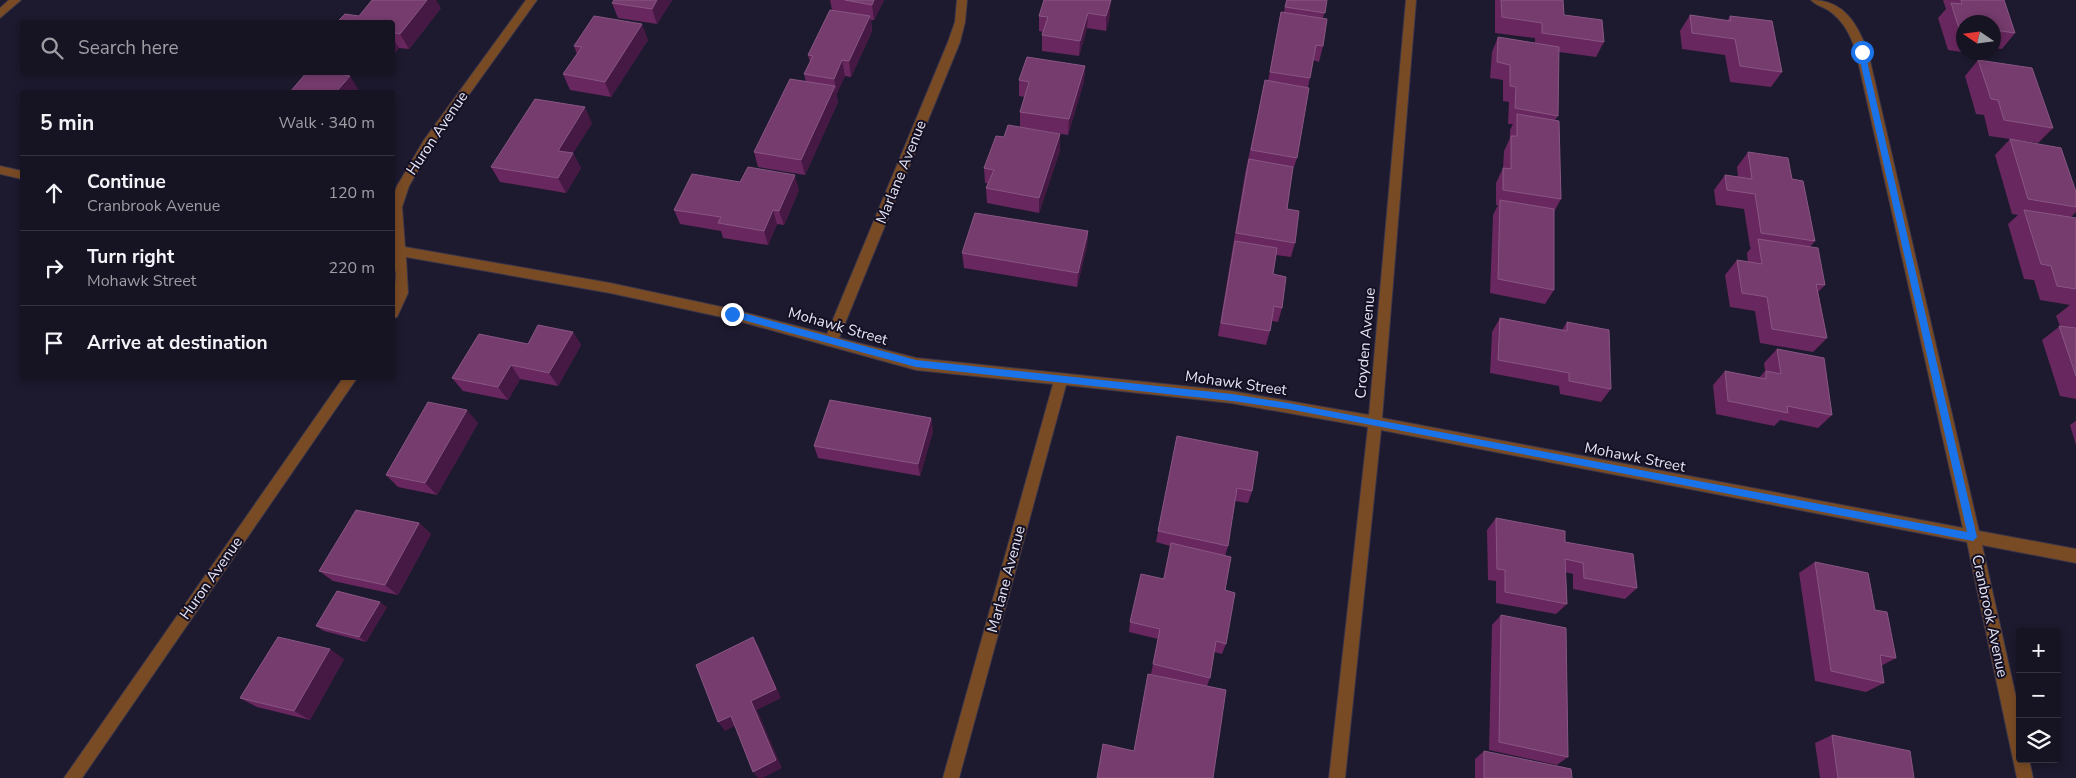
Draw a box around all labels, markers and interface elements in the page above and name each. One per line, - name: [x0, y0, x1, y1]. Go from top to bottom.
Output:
- north arrow: [1956, 15, 2001, 60]
- search box: [20, 20, 395, 75]
- icon: search: [38, 34, 66, 62]
- text: Search here: [78, 35, 179, 61]
- route start: [1851, 41, 1874, 64]
- street label: Huron Avenue: [402, 87, 472, 179]
- text: 5 min: [40, 109, 94, 137]
- text: Walk · 340 m: [279, 112, 375, 134]
- street label: Marlane Avenue: [871, 117, 931, 227]
- text: Continue: [87, 169, 166, 195]
- icon: ahead: [40, 179, 68, 207]
- text: 120 m: [328, 182, 375, 204]
- text: Cranbrook Avenue: [87, 195, 220, 217]
- text: Turn right: [87, 244, 174, 270]
- icon: right: [40, 254, 68, 282]
- text: 220 m: [328, 257, 375, 279]
- text: Mohawk Street: [87, 270, 196, 292]
- street label: Croyden Avenue: [1350, 287, 1380, 399]
- street label: Mohawk Street: [786, 302, 891, 350]
- route end: [721, 303, 744, 326]
- icon: arrive: [40, 329, 68, 357]
- text: Arrive at destination: [87, 330, 268, 356]
- street label: Mohawk Street: [1184, 366, 1289, 400]
- street label: Mohawk Street: [1583, 437, 1688, 477]
- street label: Marlane Avenue: [982, 523, 1030, 635]
- street label: Huron Avenue: [175, 533, 247, 623]
- street label: Cranbrook Avenue: [1967, 553, 2013, 679]
- map controls: [2016, 628, 2061, 763]
- button: +: [2016, 628, 2061, 673]
- button: −: [2016, 673, 2061, 718]
- button: layers: [2016, 718, 2061, 763]

